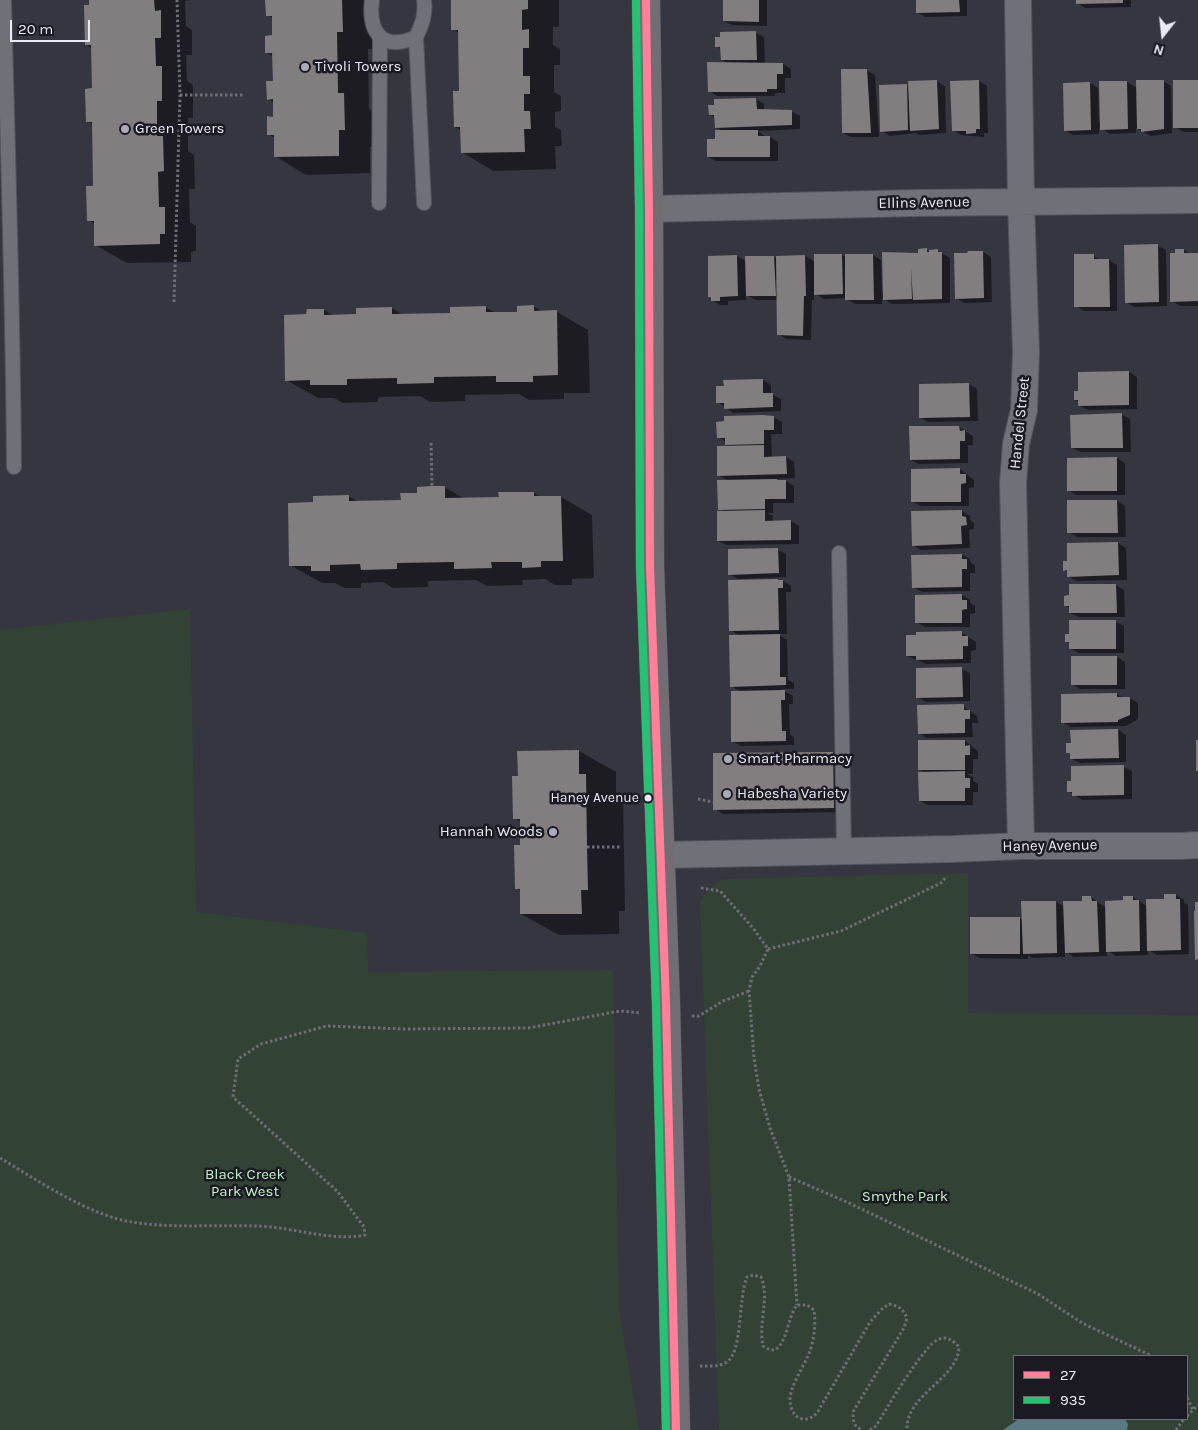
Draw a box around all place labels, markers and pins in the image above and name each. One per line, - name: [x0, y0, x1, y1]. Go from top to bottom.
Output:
- place label: Tivoli Towers: [315, 58, 401, 76]
- marker: Tivoli Towers: [299, 61, 311, 73]
- place label: Green Towers: [135, 120, 224, 138]
- marker: Green Towers: [119, 123, 131, 135]
- place label: Smart Pharmacy: [738, 750, 852, 768]
- marker: Smart Pharmacy: [722, 753, 734, 765]
- place label: Habesha Variety: [737, 785, 847, 803]
- marker: Habesha Variety: [721, 788, 733, 800]
- place label: Haney Avenue: [550, 790, 639, 806]
- marker: Haney Avenue: [643, 793, 653, 803]
- place label: Hannah Woods: [440, 823, 543, 841]
- marker: Hannah Woods: [547, 826, 559, 838]

